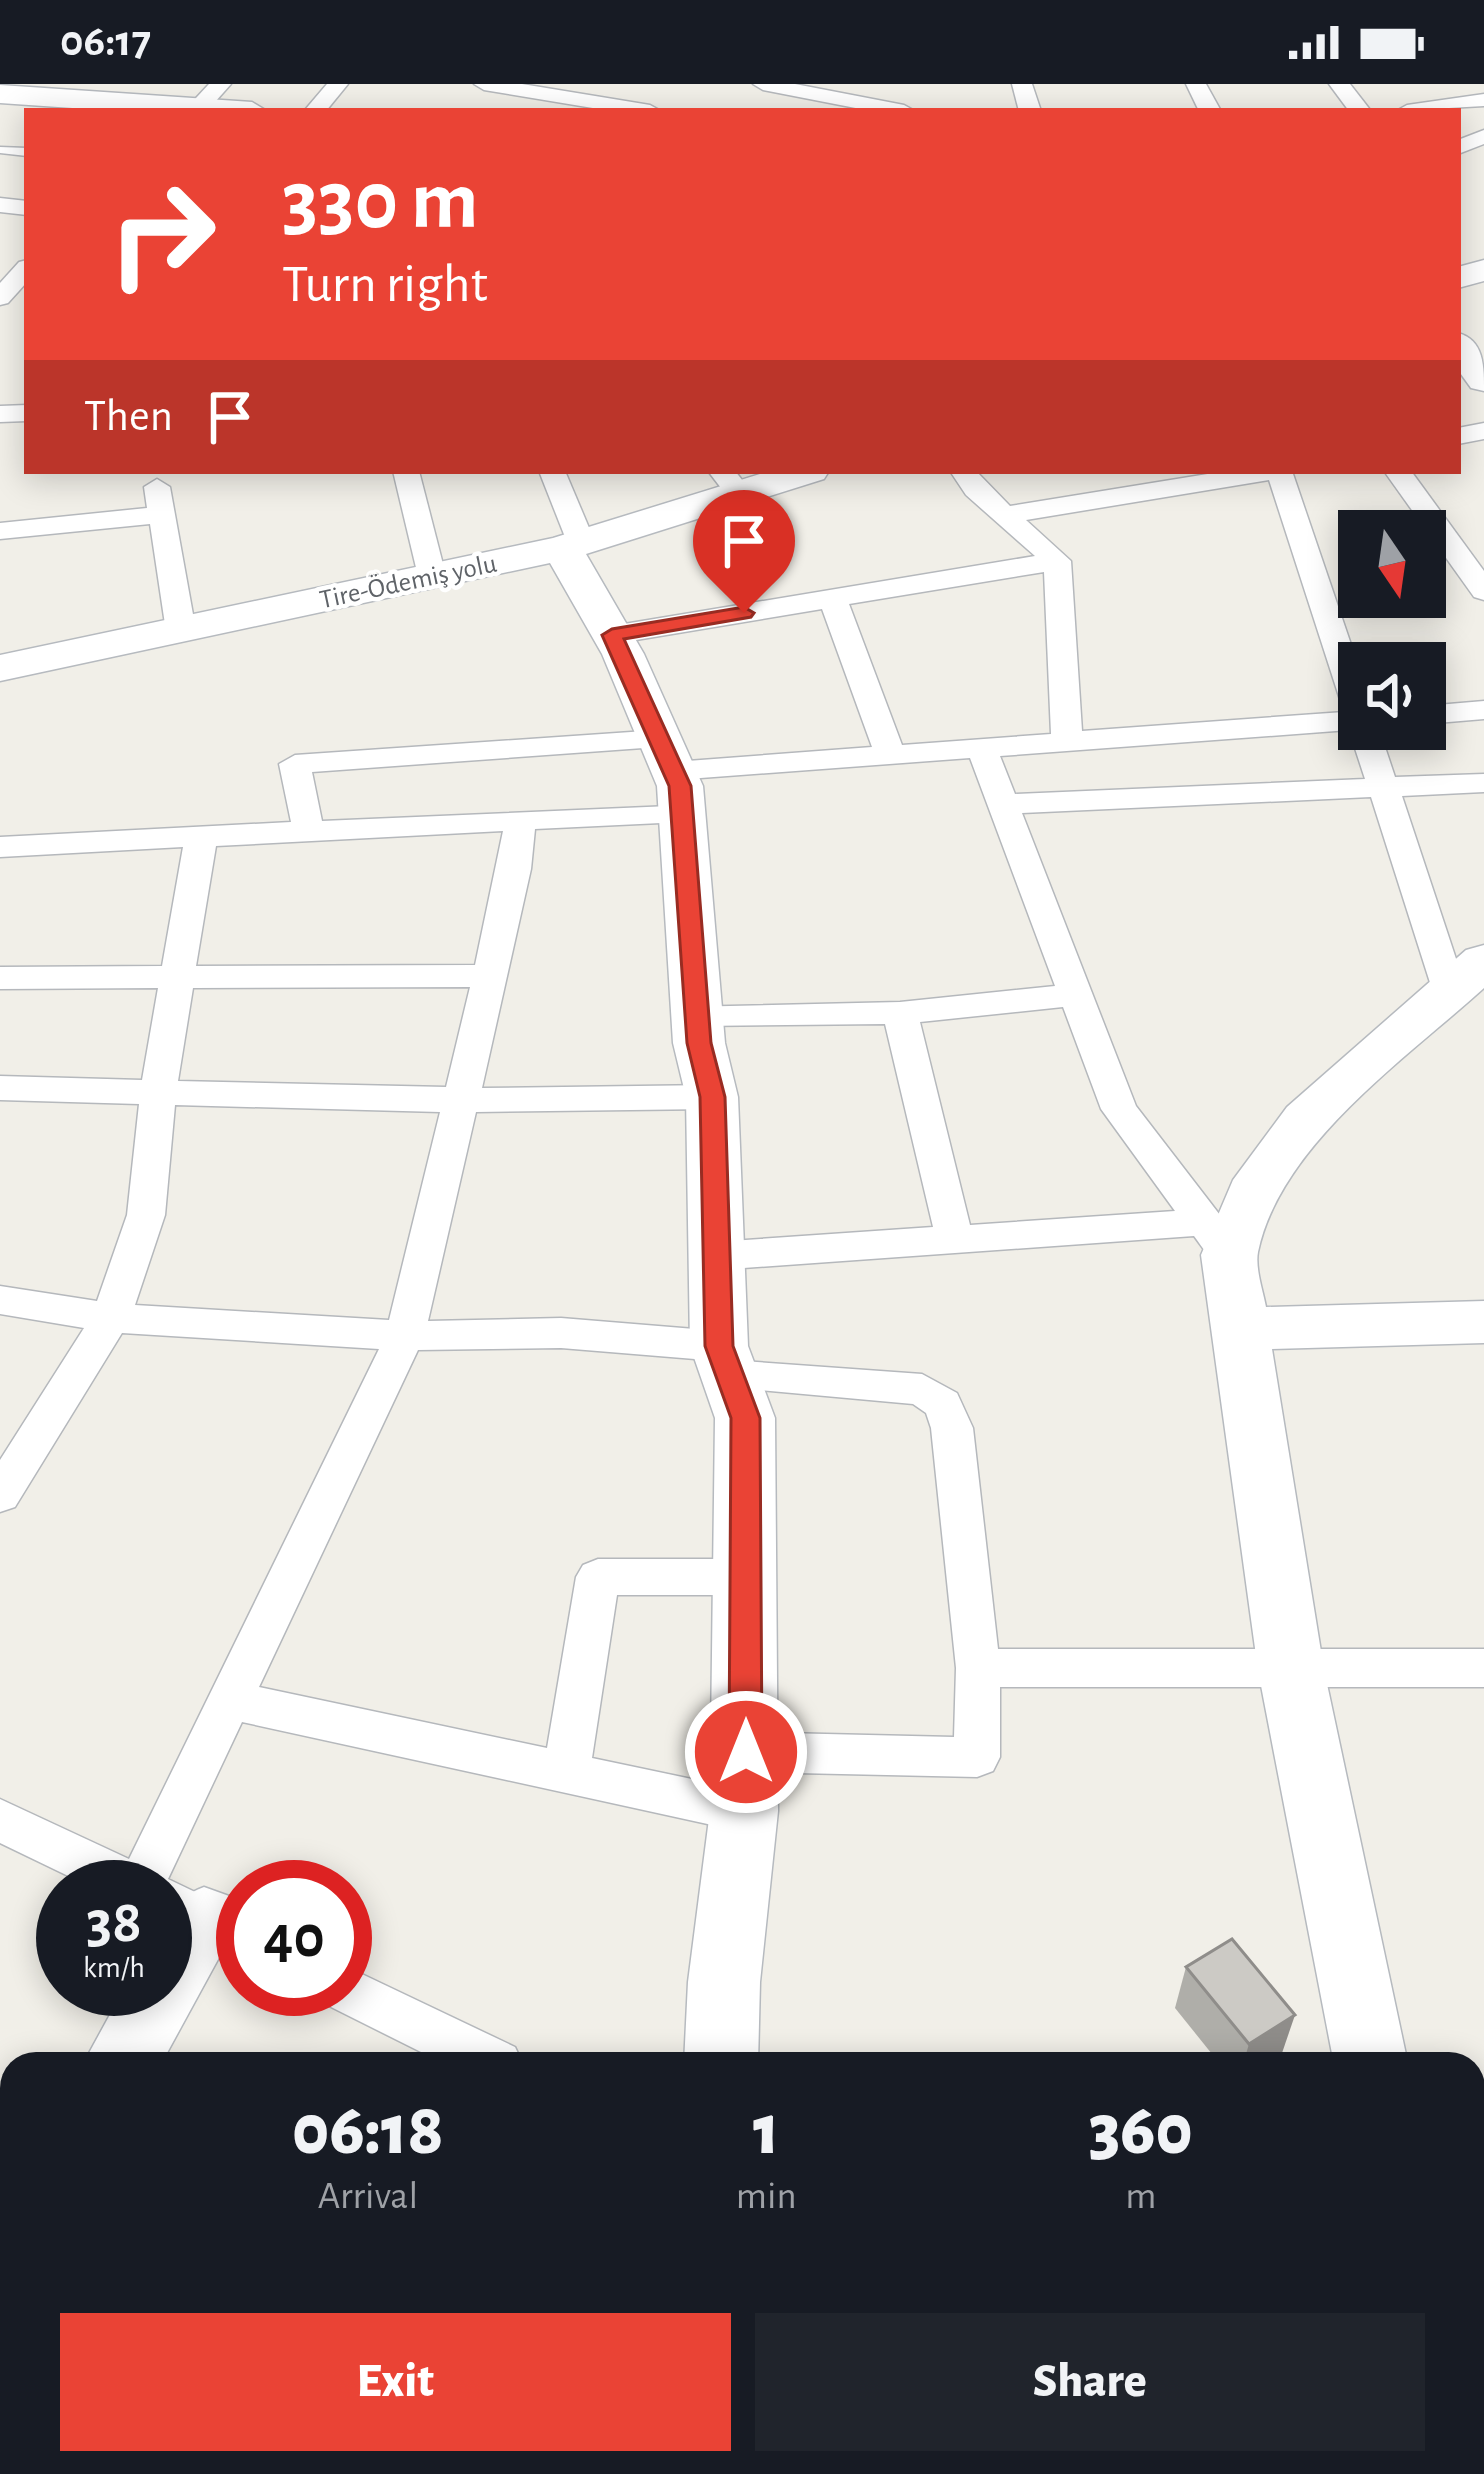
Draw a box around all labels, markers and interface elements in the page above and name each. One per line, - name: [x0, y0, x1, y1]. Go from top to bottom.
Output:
- text: 06:17: [60, 19, 151, 64]
- icon: right: [84, 156, 240, 312]
- text: 330 m: [282, 160, 479, 244]
- text: Turn right: [282, 258, 488, 312]
- icon: arrive: [197, 384, 263, 450]
- text: Then: [84, 394, 173, 439]
- pin: [693, 490, 795, 613]
- icon: arrive: [711, 508, 777, 574]
- north arrow: [1338, 510, 1446, 618]
- map controls: [1338, 510, 1446, 750]
- street label: Tire-Ödemiş yolu: [317, 548, 499, 614]
- button: sound: [1338, 642, 1446, 750]
- position arrow: [683, 1689, 809, 1815]
- speed limit sign: 40: [216, 1860, 372, 2016]
- text: 38: [86, 1893, 142, 1953]
- text: km/h: [83, 1953, 145, 1983]
- text: 06:18: [292, 2095, 444, 2167]
- text: 1: [753, 2095, 779, 2167]
- text: 360: [1089, 2095, 1193, 2167]
- text: Arrival: [318, 2177, 418, 2216]
- text: min: [736, 2177, 797, 2216]
- text: m: [1125, 2177, 1156, 2216]
- button: Exit: [60, 2313, 731, 2451]
- button: Share: [755, 2313, 1425, 2451]

